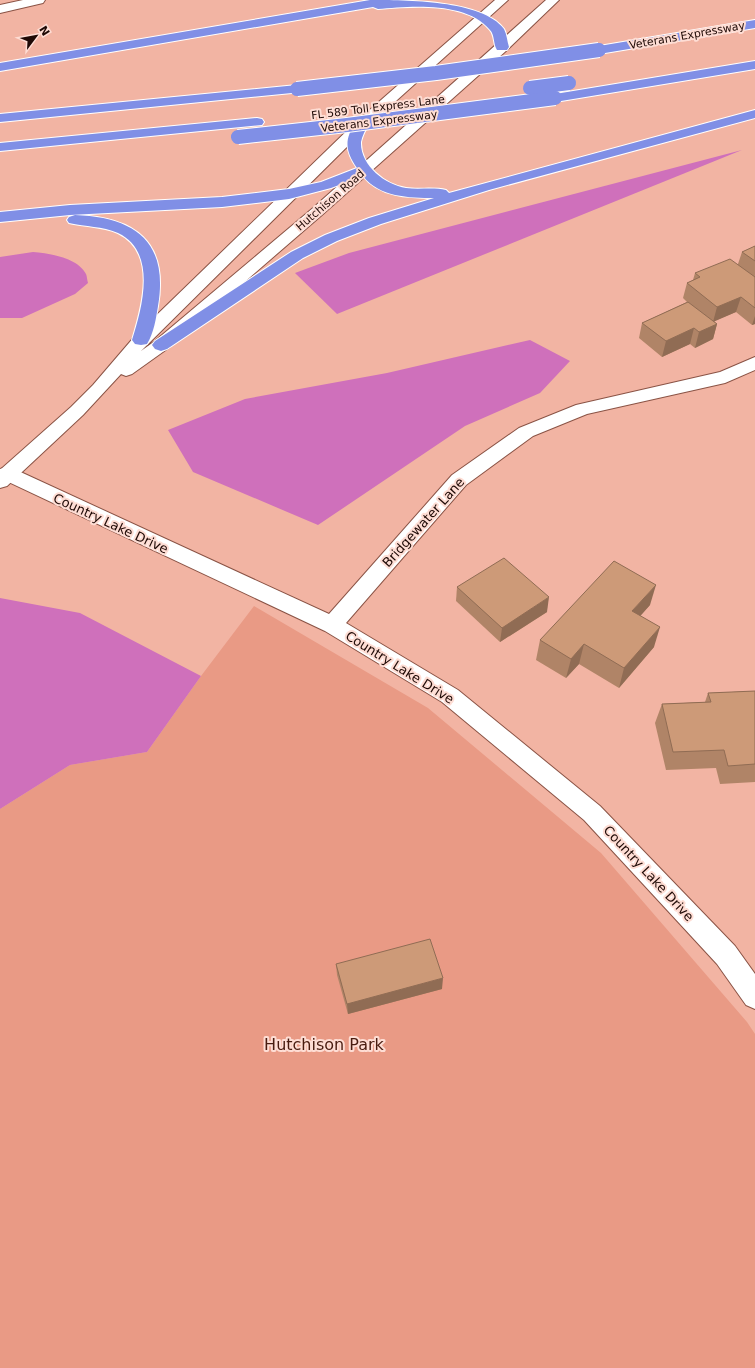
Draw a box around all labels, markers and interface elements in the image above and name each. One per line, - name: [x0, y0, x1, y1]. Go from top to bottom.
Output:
- north arrow: [16, 16, 56, 56]
- street label: Veterans Expressway: [628, 19, 746, 52]
- text: N: [36, 24, 52, 38]
- street label: FL 589 Toll Express Lane: [310, 93, 446, 122]
- street label: Veterans Expressway: [320, 108, 438, 135]
- street label: Hutchison Road: [294, 167, 367, 234]
- street label: Bridgewater Lane: [379, 475, 467, 570]
- street label: Country Lake Drive: [51, 490, 171, 557]
- street label: Country Lake Drive: [343, 628, 457, 707]
- street label: Country Lake Drive: [601, 823, 697, 924]
- park label: Hutchison Park: [264, 1035, 385, 1054]

